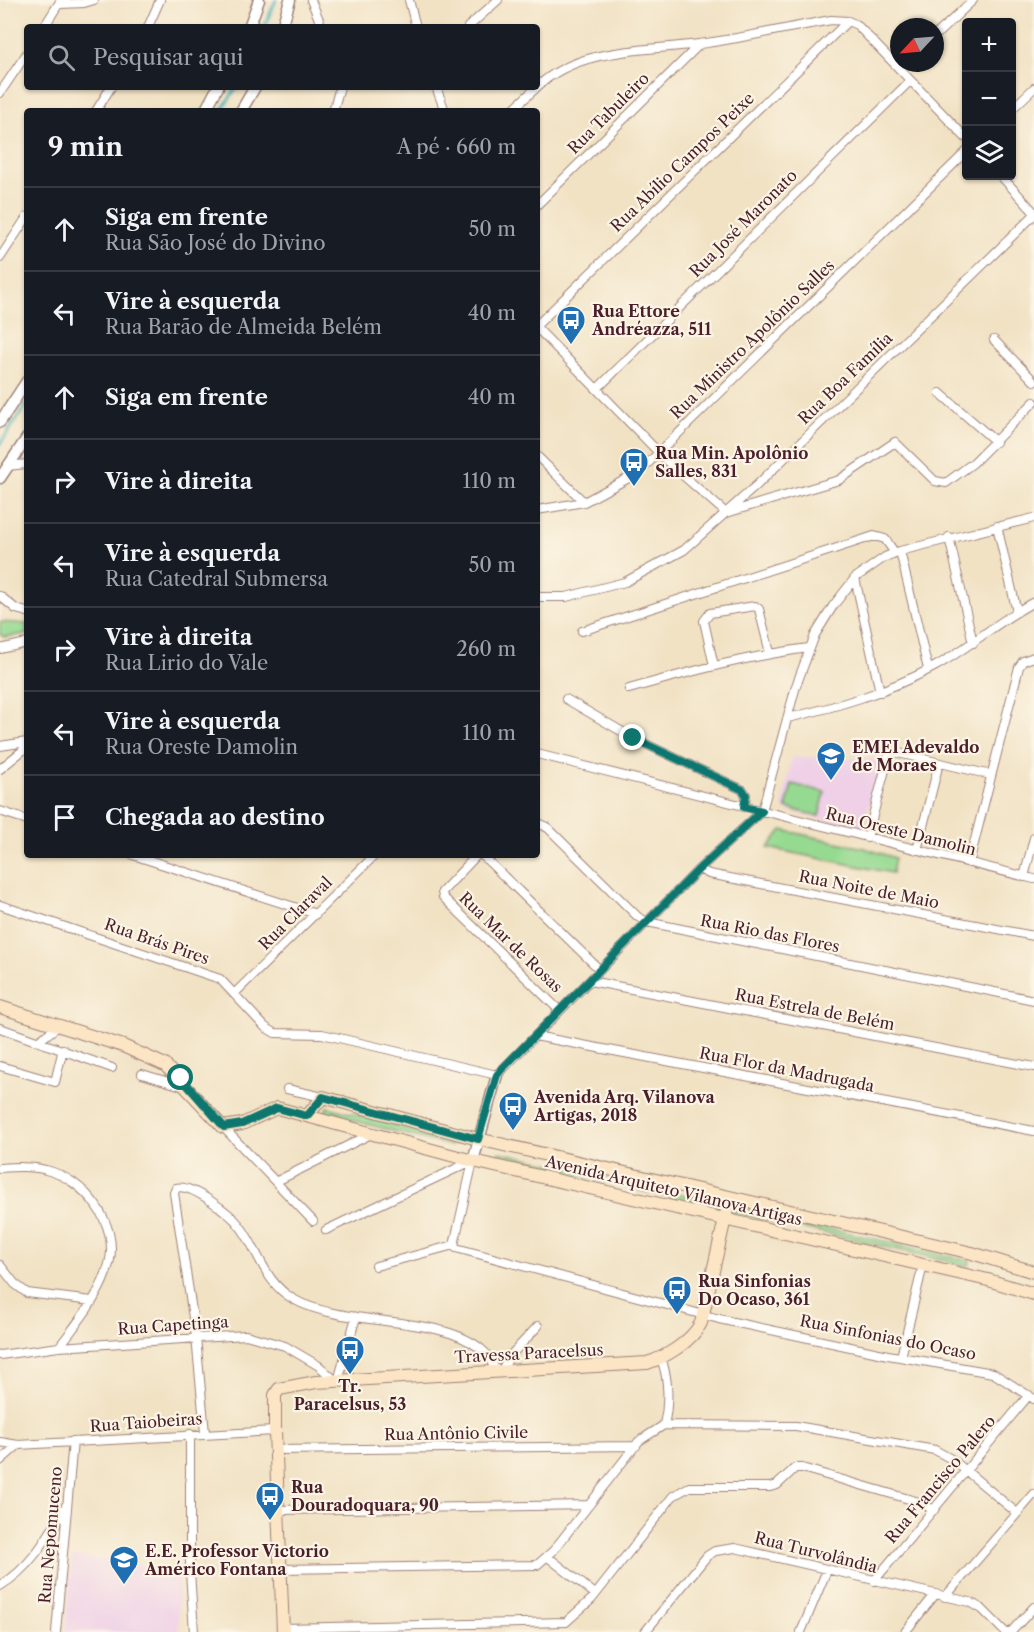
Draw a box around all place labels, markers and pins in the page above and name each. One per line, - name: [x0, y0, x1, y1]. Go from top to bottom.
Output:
- place label: Rua Ettore Andréazza, 511: [591, 301, 712, 339]
- bus stop icon: Rua Ettore Andréazza, 511: [555, 304, 587, 346]
- place label: Rua Min. Apolônio Salles, 831: [655, 443, 808, 481]
- bus stop icon: Rua Min. Apolônio Salles, 831: [618, 446, 650, 488]
- place label: EMEI Adevaldo de Moraes: [852, 737, 980, 775]
- school or university icon: EMEI Adevaldo de Moraes: [815, 740, 847, 782]
- place label: Avenida Arq. Vilanova Artigas, 2018: [533, 1087, 716, 1125]
- bus stop icon: Avenida Arq. Vilanova Artigas, 2018: [497, 1090, 529, 1132]
- place label: Rua Sinfonias Do Ocaso, 361: [698, 1271, 811, 1309]
- bus stop icon: Rua Sinfonias Do Ocaso, 361: [661, 1274, 693, 1316]
- bus stop icon: Tr. Paracelsus, 53: [334, 1334, 366, 1376]
- place label: Tr. Paracelsus, 53: [294, 1376, 406, 1414]
- place label: Rua Douradoquara, 90: [291, 1477, 439, 1515]
- bus stop icon: Rua Douradoquara, 90: [254, 1480, 286, 1522]
- place label: E.E. Professor Victorio Américo Fontana: [144, 1541, 329, 1579]
- school or university icon: E.E. Professor Victorio Américo Fontana: [108, 1544, 140, 1586]

